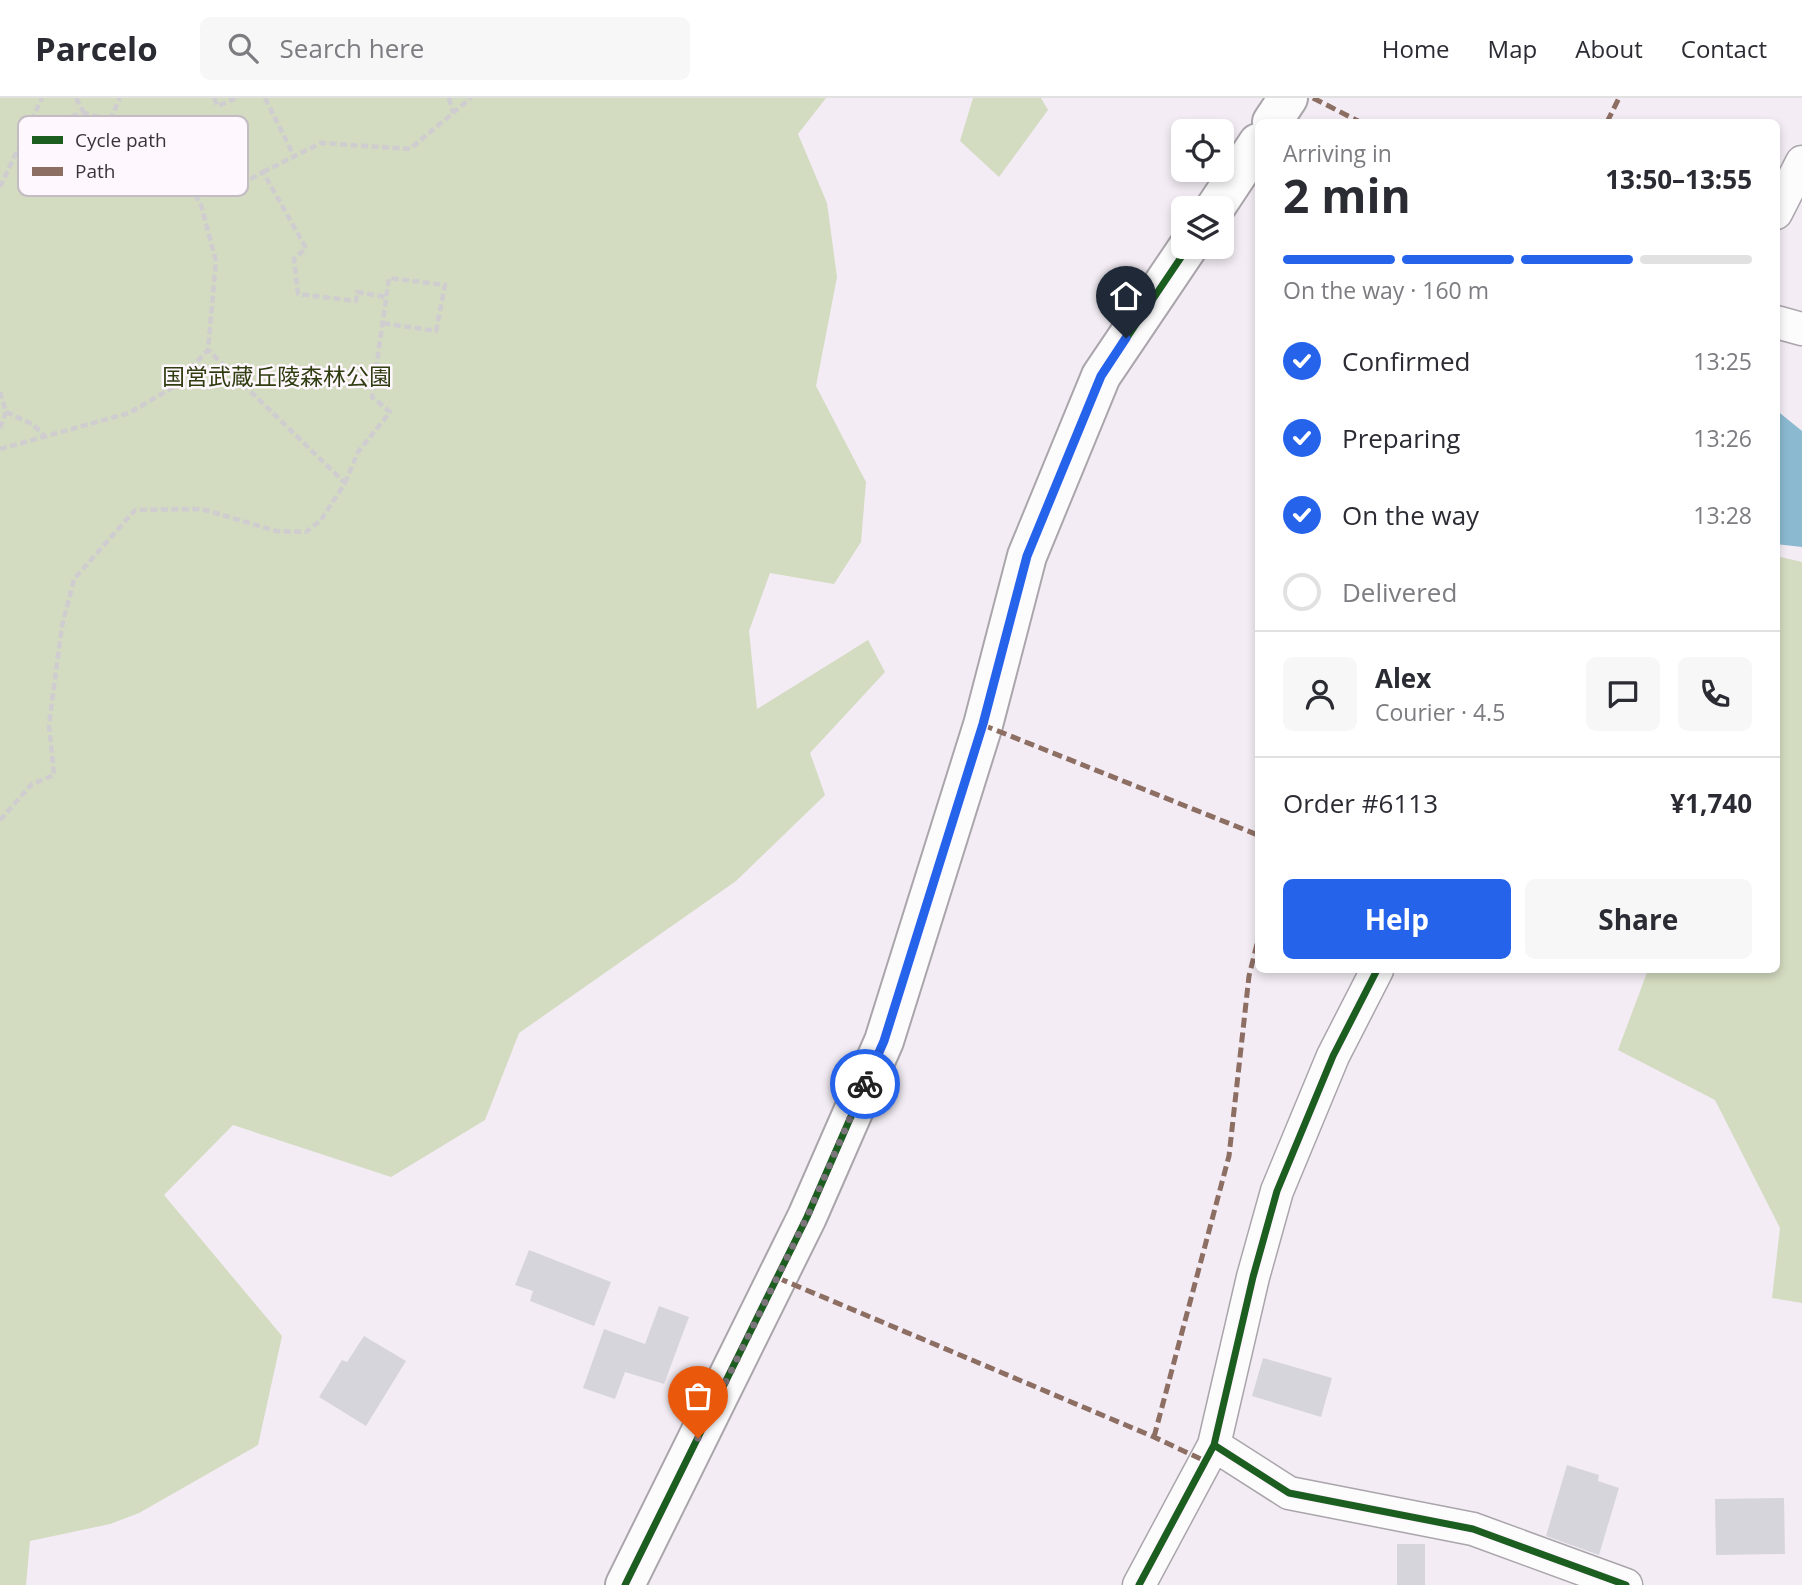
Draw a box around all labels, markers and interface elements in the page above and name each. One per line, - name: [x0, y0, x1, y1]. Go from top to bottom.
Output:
- search box: [200, 17, 690, 80]
- text: Parcelo: [35, 26, 158, 71]
- icon: search: [224, 29, 262, 67]
- text: Search here: [280, 30, 424, 66]
- text: Home: [1382, 32, 1450, 65]
- text: Map: [1488, 32, 1537, 65]
- text: About: [1575, 32, 1643, 65]
- text: Contact: [1681, 32, 1767, 65]
- legend: [18, 116, 248, 196]
- map controls: [1171, 119, 1234, 259]
- button: locate: [1171, 119, 1234, 182]
- text: Cycle path: [75, 127, 167, 153]
- text: Arriving in: [1283, 137, 1392, 169]
- text: Path: [75, 158, 115, 184]
- text: 13:50–13:55: [1605, 161, 1752, 197]
- text: 2 min: [1283, 164, 1411, 226]
- button: layers: [1171, 196, 1234, 259]
- pin: [1096, 266, 1156, 338]
- text: On the way · 160 m: [1283, 274, 1489, 306]
- icon: home: [1107, 277, 1145, 315]
- icon: check: [1283, 342, 1321, 380]
- text: Confirmed: [1342, 343, 1470, 379]
- text: 13:25: [1693, 345, 1752, 377]
- park label: 国営武蔵丘陵森林公園: [162, 360, 392, 392]
- icon: check: [1283, 419, 1321, 457]
- text: Preparing: [1342, 420, 1460, 456]
- text: 13:26: [1693, 422, 1752, 454]
- icon: check: [1283, 496, 1321, 534]
- text: On the way: [1342, 497, 1479, 533]
- text: 13:28: [1693, 499, 1752, 531]
- text: Delivered: [1342, 574, 1457, 610]
- button: person: [1283, 657, 1357, 731]
- button: chat: [1586, 657, 1660, 731]
- button: phone: [1678, 657, 1752, 731]
- text: Alex: [1375, 660, 1431, 696]
- text: Courier · 4.5: [1375, 696, 1505, 728]
- text: Order #6113: [1283, 785, 1438, 821]
- text: ¥1,740: [1670, 785, 1752, 821]
- button: Help: [1283, 879, 1511, 959]
- button: Share: [1525, 879, 1752, 959]
- courier: [830, 1049, 900, 1119]
- icon: bike: [846, 1065, 884, 1103]
- pin: [668, 1366, 728, 1438]
- icon: bag: [679, 1377, 717, 1415]

